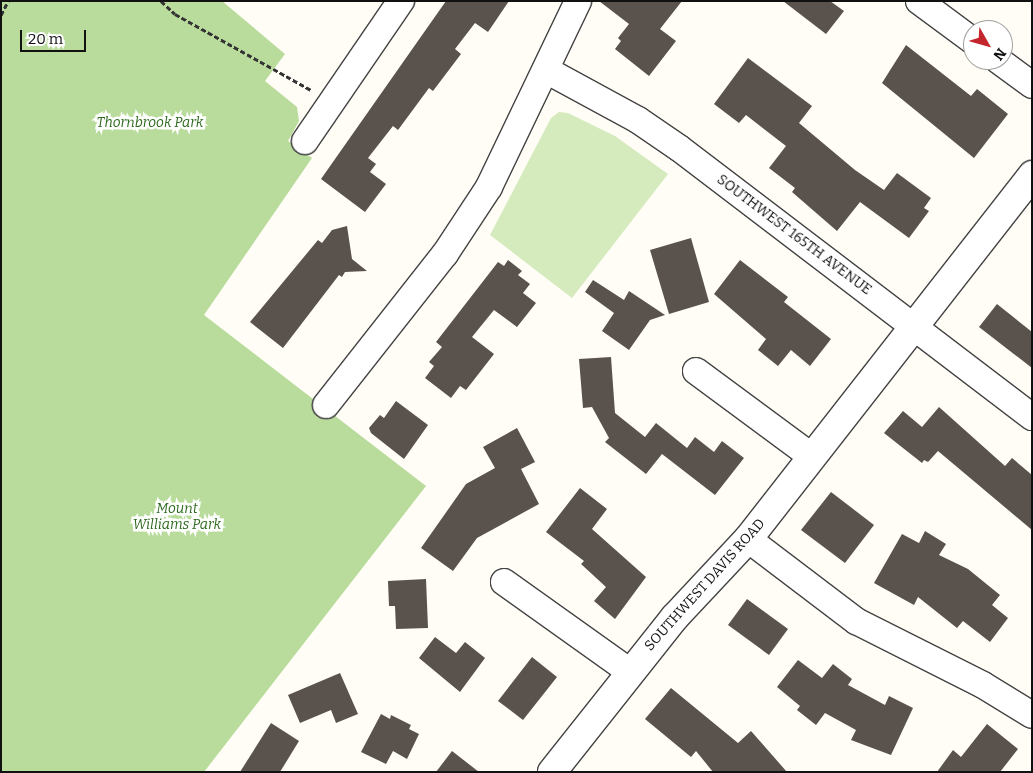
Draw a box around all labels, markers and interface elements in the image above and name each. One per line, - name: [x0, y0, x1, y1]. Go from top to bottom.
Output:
- scale bar: [22, 20, 89, 52]
- north arrow: [963, 20, 1013, 70]
- text: 20 m: [28, 30, 63, 48]
- text: N: [989, 44, 1009, 63]
- park label: Thornbrook Park: [97, 115, 203, 131]
- street label: SOUTHWEST 165TH AVENUE: [713, 171, 875, 299]
- park label: Mount Williams Park: [133, 501, 221, 534]
- street label: SOUTHWEST DAVIS ROAD: [641, 516, 769, 654]

